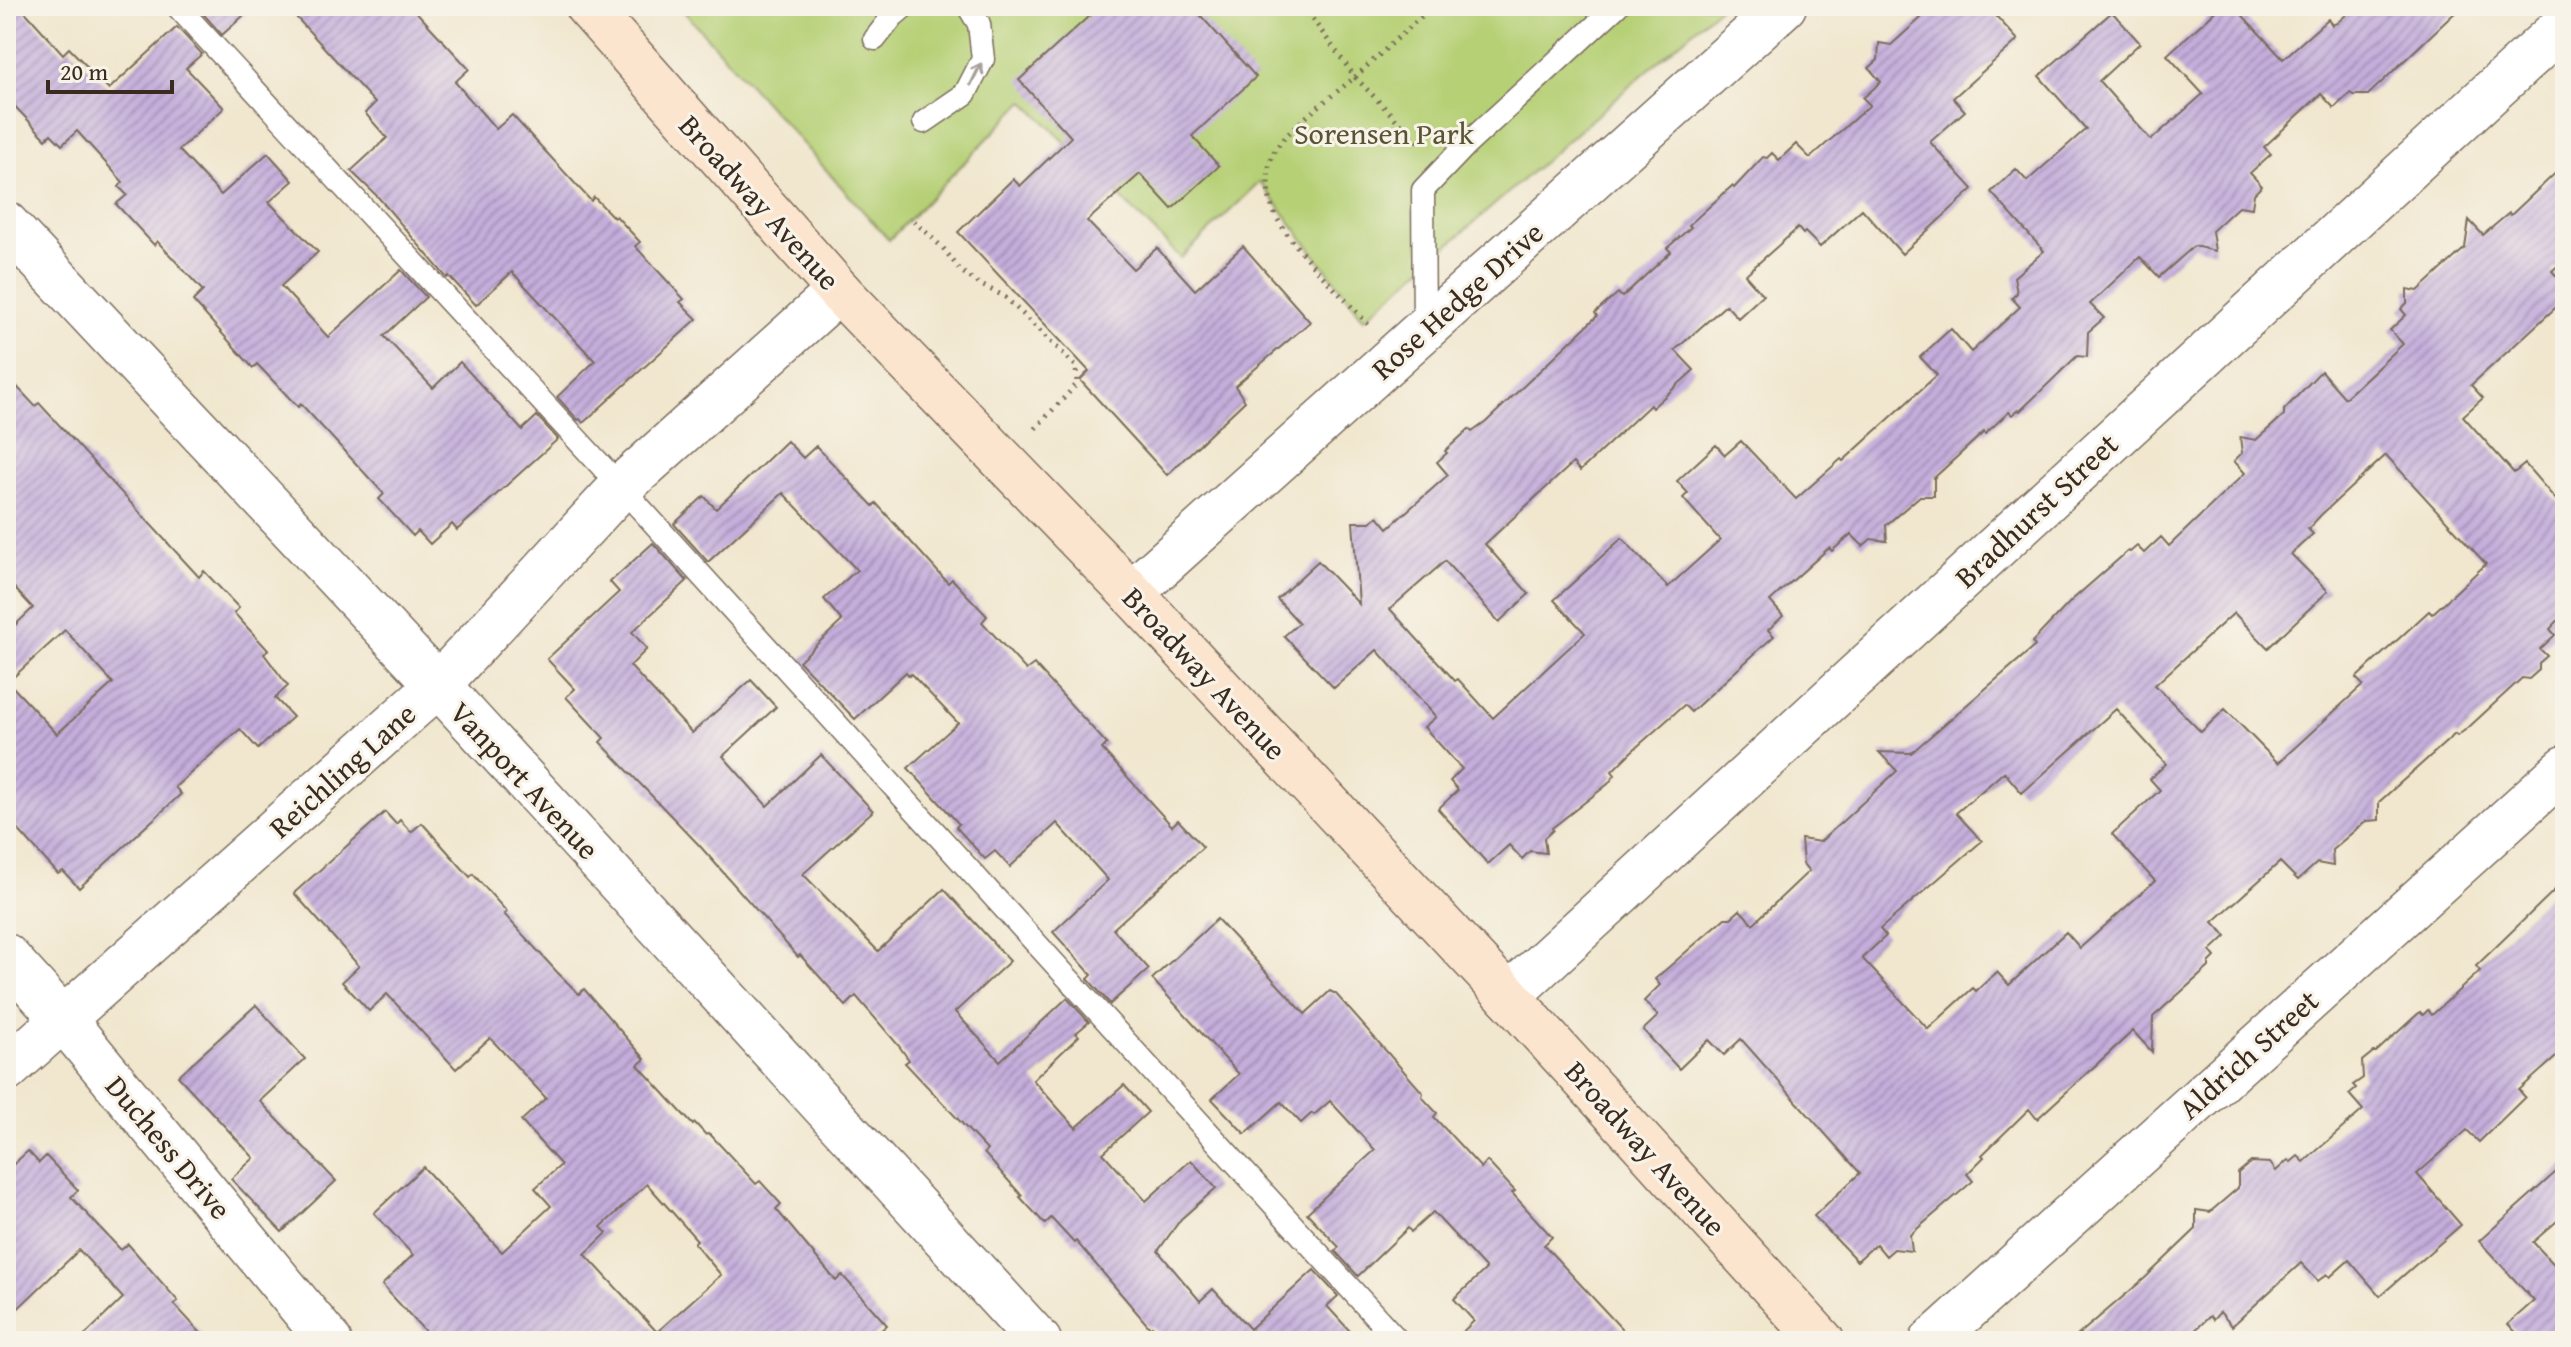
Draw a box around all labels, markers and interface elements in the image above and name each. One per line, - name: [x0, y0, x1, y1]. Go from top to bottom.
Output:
- scale bar: [48, 44, 172, 94]
- text: 20 m: [60, 54, 108, 89]
- one-way arrow: [968, 62, 984, 86]
- street label: Broadway Avenue: [669, 104, 851, 300]
- park label: Sorensen Park: [1294, 111, 1475, 155]
- street label: Rose Hedge Drive: [1361, 211, 1553, 389]
- street label: Bradhurst Street: [1944, 422, 2128, 598]
- street label: Broadway Avenue: [1113, 576, 1297, 770]
- street label: Vanport Avenue: [440, 691, 610, 869]
- street label: Reichling Lane: [259, 692, 425, 848]
- street label: Aldrich Street: [2168, 979, 2328, 1129]
- street label: Broadway Avenue: [1555, 1050, 1737, 1246]
- street label: Duchess Drive: [96, 1065, 242, 1229]

